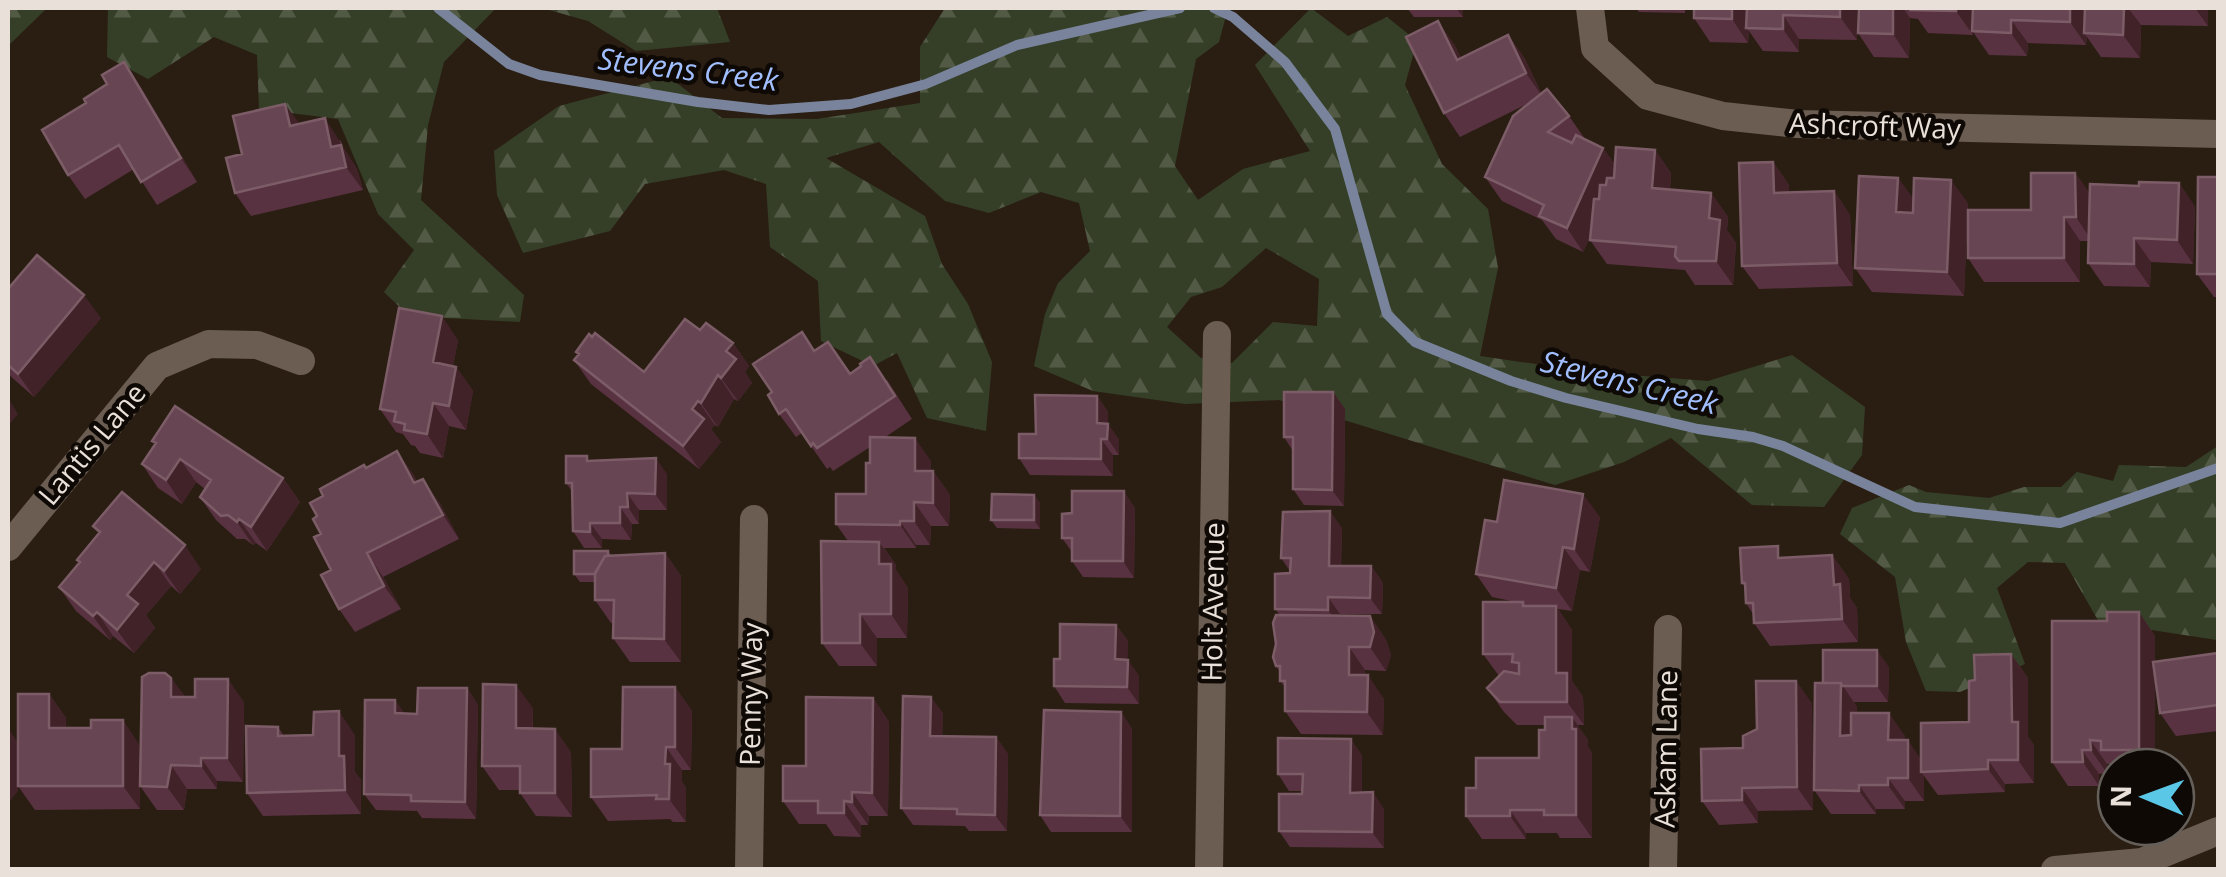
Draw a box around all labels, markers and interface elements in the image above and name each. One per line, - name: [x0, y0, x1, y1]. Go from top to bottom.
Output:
- water label: Stevens Creek: [596, 37, 782, 100]
- street label: Ashcroft Way: [1788, 103, 1963, 147]
- water label: Stevens Creek: [1537, 340, 1723, 424]
- street label: Lantis Lane: [29, 374, 153, 512]
- street label: Holt Avenue: [1192, 522, 1232, 682]
- street label: Penny Way: [730, 621, 770, 766]
- street label: Askam Lane: [1645, 670, 1685, 828]
- north arrow: [2096, 747, 2196, 847]
- text: N: [2101, 785, 2139, 808]

